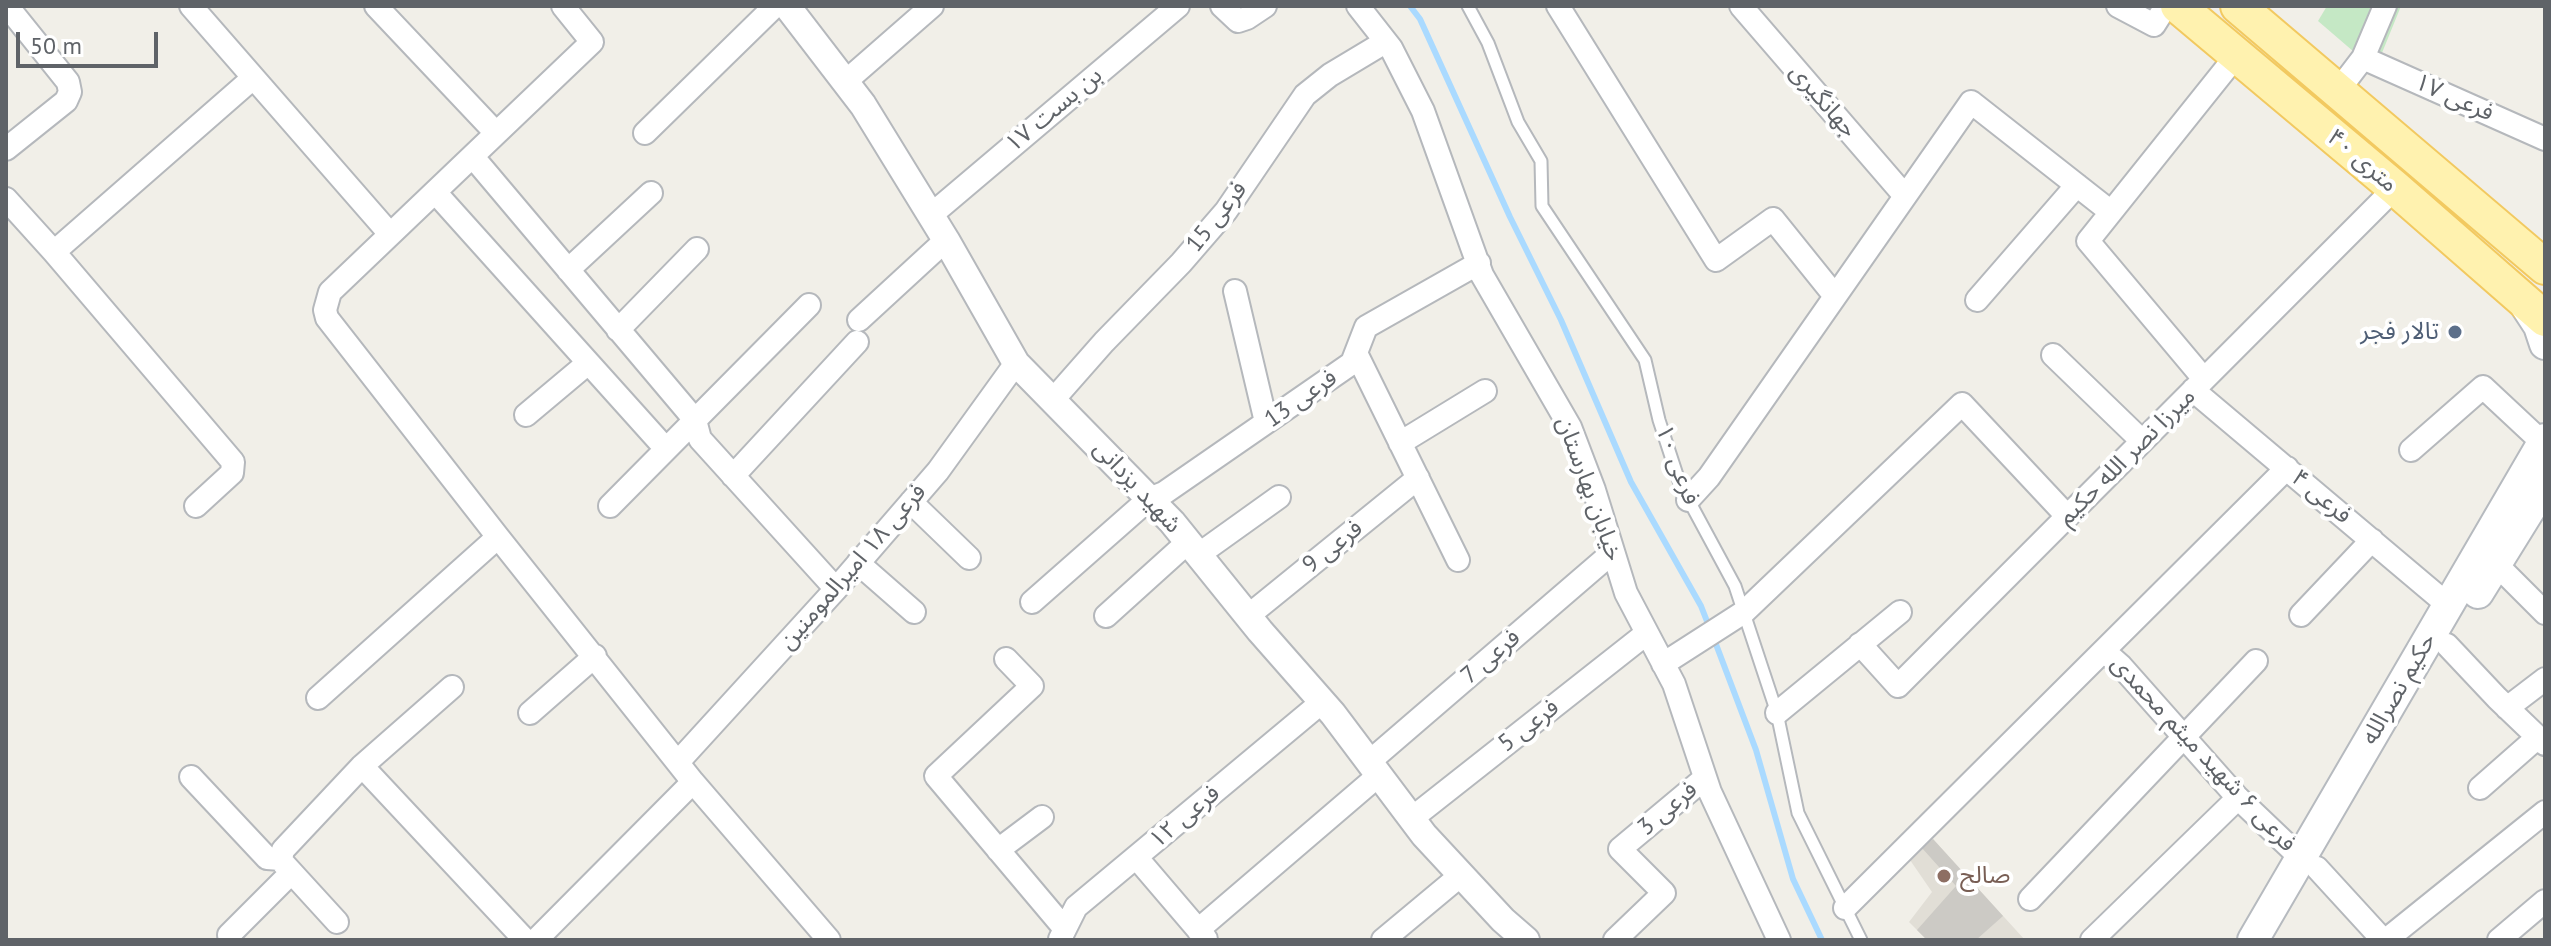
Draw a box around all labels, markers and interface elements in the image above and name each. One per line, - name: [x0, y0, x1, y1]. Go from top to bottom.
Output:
- scale bar: [20, 16, 162, 66]
- text: 50 m: [30, 30, 82, 61]
- street label: جهانگیری: [1783, 58, 1863, 144]
- street label: بن بست ۱۷: [1000, 61, 1108, 159]
- street label: فرعی ۱۷: [2410, 68, 2498, 128]
- street label: ۴۰ متری: [2321, 123, 2403, 199]
- street label: فرعی 15: [1180, 176, 1254, 258]
- place label: تالار فجر: [2360, 318, 2439, 346]
- marker: تالار فجر: [2446, 323, 2464, 341]
- street label: فرعی 13: [1259, 364, 1343, 434]
- street label: میرزا نصر الله حکیم: [2052, 382, 2202, 532]
- street label: خیابان بهارستان: [1550, 413, 1628, 565]
- street label: فرعی ۱۰: [1649, 421, 1705, 509]
- street label: شهید یزدانی: [1087, 435, 1187, 539]
- street label: فرعی ۴: [2285, 464, 2357, 530]
- street label: فرعی ۱۸ امیرالمومنین: [773, 478, 933, 656]
- street label: فرعی 9: [1297, 514, 1369, 580]
- street label: فرعی 7: [1456, 624, 1526, 690]
- street label: حکیم نصرالله: [2355, 628, 2443, 750]
- street label: فرعی ۶ شهید میثم محمدی: [2104, 650, 2302, 858]
- street label: فرعی 5: [1493, 693, 1565, 759]
- street label: فرعی 3: [1632, 776, 1704, 842]
- street label: فرعی ۱۲: [1144, 779, 1226, 855]
- place label: صالح: [1960, 862, 2010, 890]
- marker: صالح: [1935, 867, 1953, 885]

